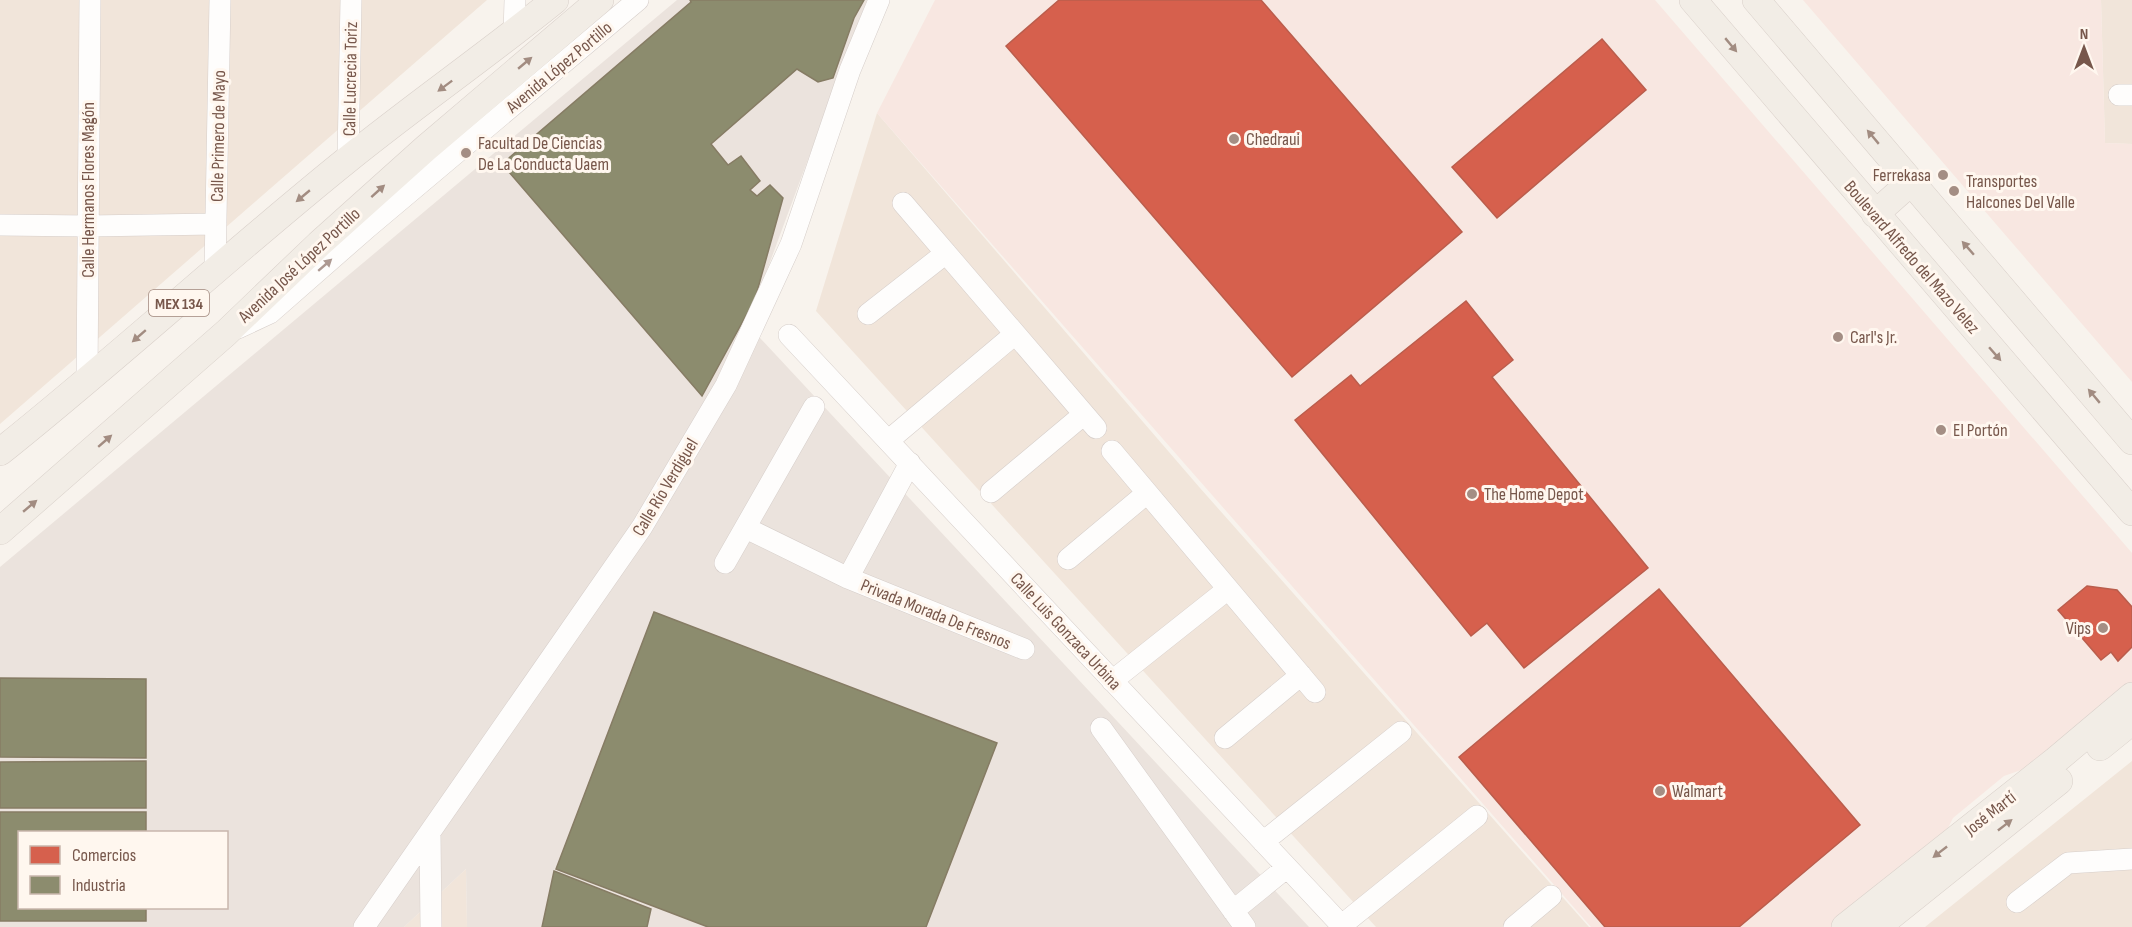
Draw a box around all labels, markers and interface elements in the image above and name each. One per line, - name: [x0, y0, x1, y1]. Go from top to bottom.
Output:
- street label: Avenida López Portillo: [502, 17, 616, 118]
- north arrow: [2054, 18, 2114, 78]
- street label: Calle Lucrecia Toriz: [339, 21, 362, 136]
- text: N: [2080, 25, 2088, 44]
- one-way arrow: [1724, 37, 1737, 52]
- one-way arrow: [517, 57, 532, 70]
- street label: Calle Primero de Mayo: [207, 70, 230, 202]
- one-way arrow: [437, 80, 453, 92]
- street label: Calle Hermanos Flores Magón: [78, 102, 99, 278]
- place label: Chedraui: [1246, 129, 1300, 150]
- one-way arrow: [1867, 130, 1880, 145]
- marker: Chedraui: [1227, 132, 1241, 146]
- place label: Facultad De Ciencias De La Conducta Uaem: [478, 133, 609, 175]
- marker: Facultad De Ciencias De La Conducta Uaem: [459, 146, 473, 160]
- place label: Ferrekasa: [1873, 165, 1931, 186]
- marker: Ferrekasa: [1936, 168, 1950, 182]
- place label: Transportes Halcones Del Valle: [1966, 171, 2075, 213]
- street label: Boulevard Alfredo del Mazo Velez: [1839, 177, 1984, 338]
- marker: Transportes Halcones Del Valle: [1947, 184, 1961, 198]
- one-way arrow: [370, 185, 385, 198]
- one-way arrow: [295, 189, 311, 202]
- street label: Avenida José López Portillo: [233, 203, 365, 328]
- one-way arrow: [1962, 241, 1975, 256]
- one-way arrow: [317, 258, 333, 271]
- road number: MEX 134: [149, 290, 209, 316]
- place label: Carl's Jr.: [1850, 327, 1897, 348]
- one-way arrow: [132, 329, 147, 342]
- marker: Carl's Jr.: [1831, 330, 1845, 344]
- one-way arrow: [1988, 346, 2001, 361]
- one-way arrow: [2088, 389, 2101, 404]
- place label: El Portón: [1953, 420, 2008, 441]
- marker: El Portón: [1934, 423, 1948, 437]
- one-way arrow: [97, 435, 112, 448]
- street label: Calle Río Verdiguel: [628, 435, 703, 540]
- place label: The Home Depot: [1484, 484, 1584, 505]
- marker: The Home Depot: [1465, 487, 1479, 501]
- one-way arrow: [22, 499, 38, 512]
- street label: Calle Luis Gonzaca Urbina: [1006, 568, 1125, 694]
- street label: Privada Morada De Fresnos: [858, 575, 1014, 654]
- place label: Vips: [2066, 618, 2091, 639]
- marker: Vips: [2096, 621, 2110, 635]
- place label: Walmart: [1672, 781, 1723, 802]
- marker: Walmart: [1653, 784, 1667, 798]
- street label: José Martí: [1960, 786, 2021, 841]
- one-way arrow: [1997, 819, 2012, 832]
- legend: [18, 831, 228, 909]
- text: Comercios: [72, 845, 136, 866]
- one-way arrow: [1932, 846, 1948, 859]
- text: Industria: [72, 875, 126, 896]

